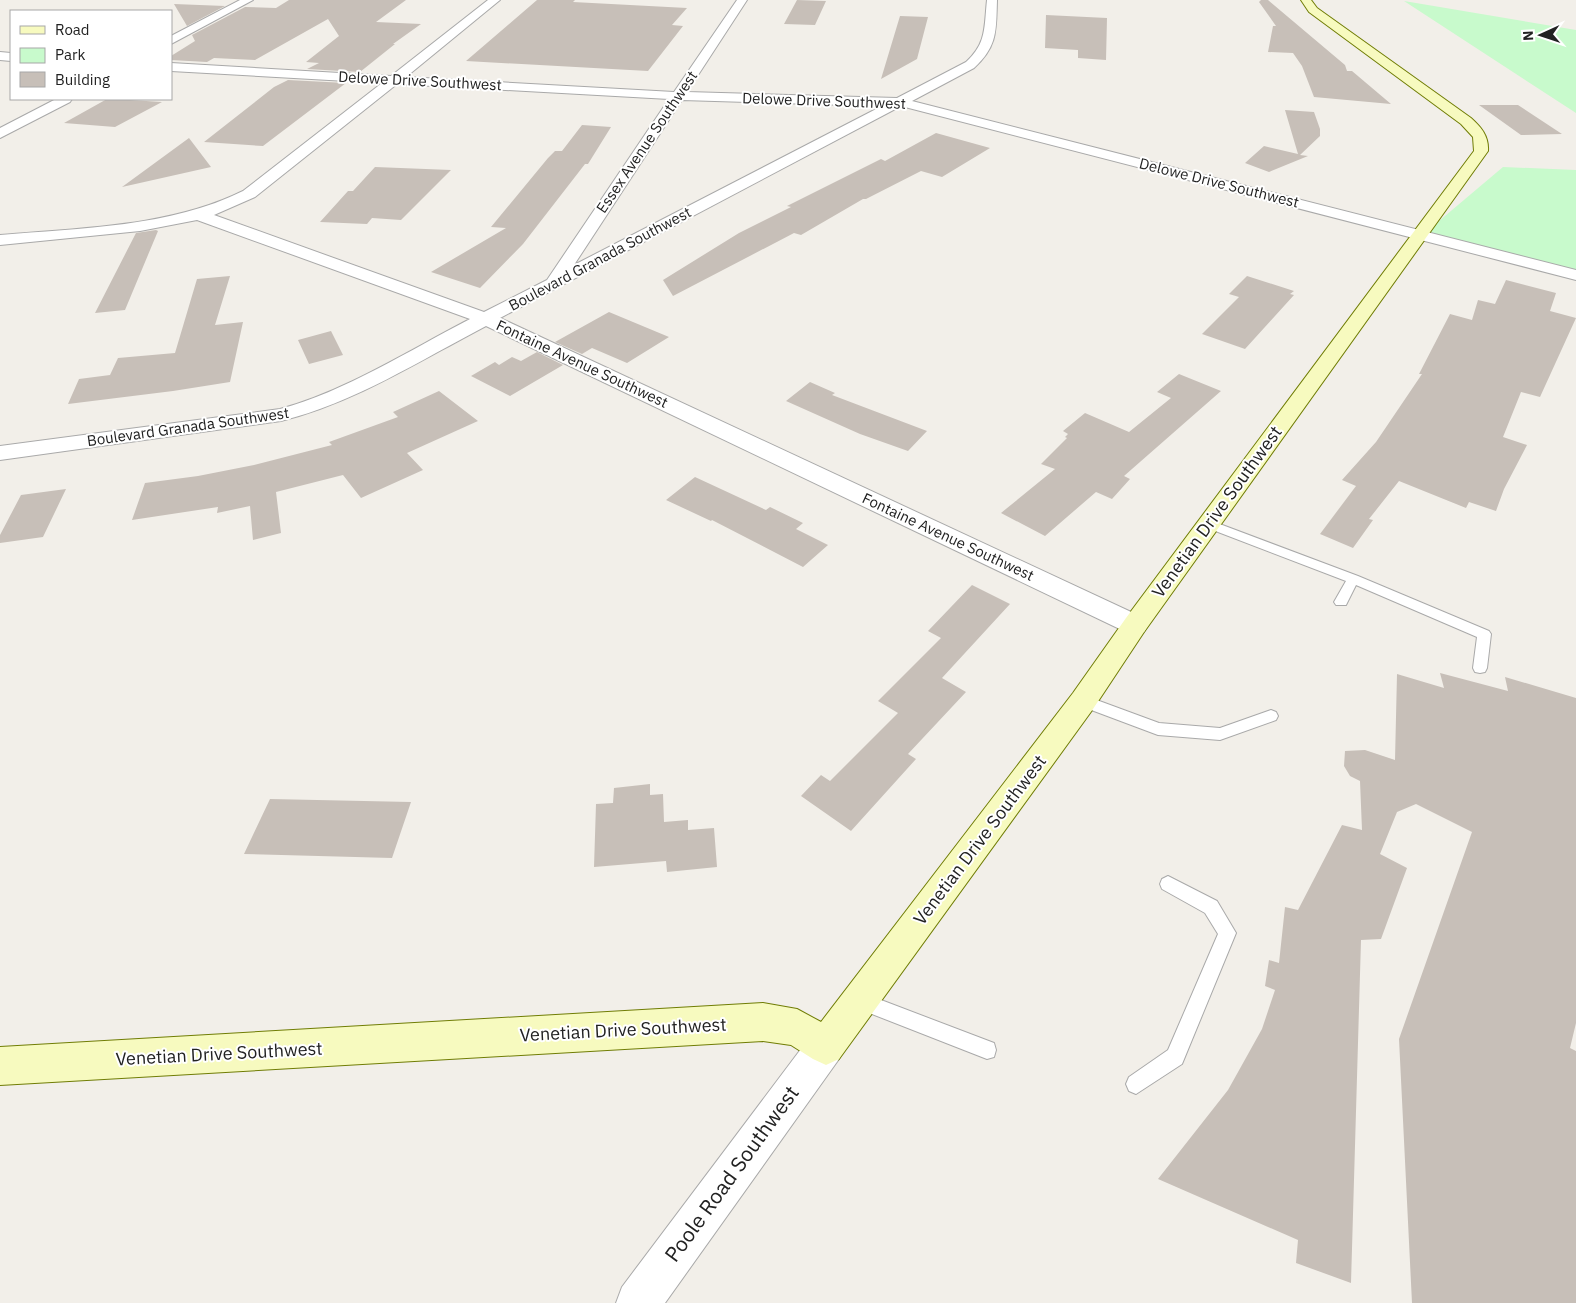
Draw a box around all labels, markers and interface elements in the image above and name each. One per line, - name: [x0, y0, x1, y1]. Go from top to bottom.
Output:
- legend: [10, 10, 172, 100]
- north arrow: [1516, 10, 1566, 60]
- text: Road: [55, 20, 90, 39]
- text: N: [1519, 30, 1537, 41]
- text: Park: [55, 45, 85, 64]
- street label: Delowe Drive Southwest: [338, 67, 502, 94]
- street label: Essex Avenue Southwest: [592, 67, 701, 217]
- text: Building: [55, 70, 110, 89]
- street label: Delowe Drive Southwest: [742, 88, 906, 113]
- street label: Delowe Drive Southwest: [1137, 153, 1301, 212]
- street label: Boulevard Granada Southwest: [505, 202, 694, 315]
- street label: Fontaine Avenue Southwest: [493, 315, 671, 412]
- street label: Boulevard Granada Southwest: [86, 403, 290, 450]
- street label: Venetian Drive Southwest: [1146, 421, 1287, 602]
- street label: Fontaine Avenue Southwest: [859, 488, 1037, 585]
- street label: Venetian Drive Southwest: [908, 750, 1051, 929]
- street label: Venetian Drive Southwest: [519, 1013, 727, 1046]
- street label: Venetian Drive Southwest: [115, 1037, 323, 1070]
- street label: Poole Road Southwest: [658, 1080, 805, 1267]

